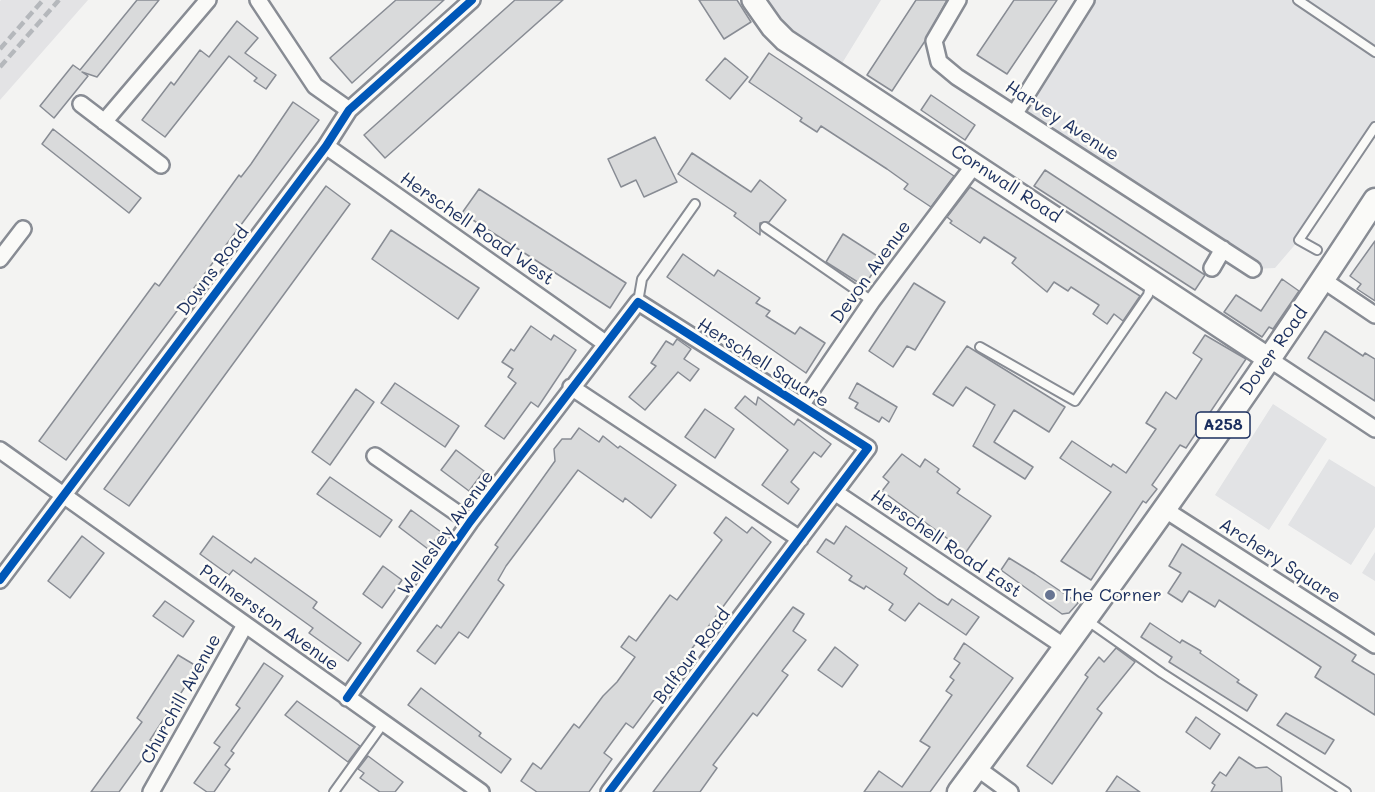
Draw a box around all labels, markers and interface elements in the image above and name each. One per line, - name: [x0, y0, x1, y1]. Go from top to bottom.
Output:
- street label: Harvey Avenue: [1001, 76, 1123, 166]
- street label: Cornwall Road: [947, 140, 1065, 228]
- street label: Herschell Road West: [396, 168, 558, 290]
- street label: Devon Avenue: [826, 216, 916, 328]
- street label: Downs Road: [172, 222, 254, 320]
- street label: Dover Road: [1236, 302, 1312, 400]
- street label: Herschell Square: [693, 314, 833, 412]
- road number: A258: [1196, 412, 1250, 438]
- street label: Wellesley Avenue: [393, 466, 499, 600]
- street label: Herschell Road East: [866, 485, 1026, 603]
- street label: Archery Square: [1215, 514, 1345, 608]
- street label: Palmerston Avenue: [195, 560, 343, 676]
- place label: The Corner: [1062, 584, 1162, 606]
- marker: The Corner: [1043, 588, 1057, 602]
- street label: Balfour Road: [649, 604, 735, 708]
- street label: Churchill Avenue: [136, 630, 226, 768]

